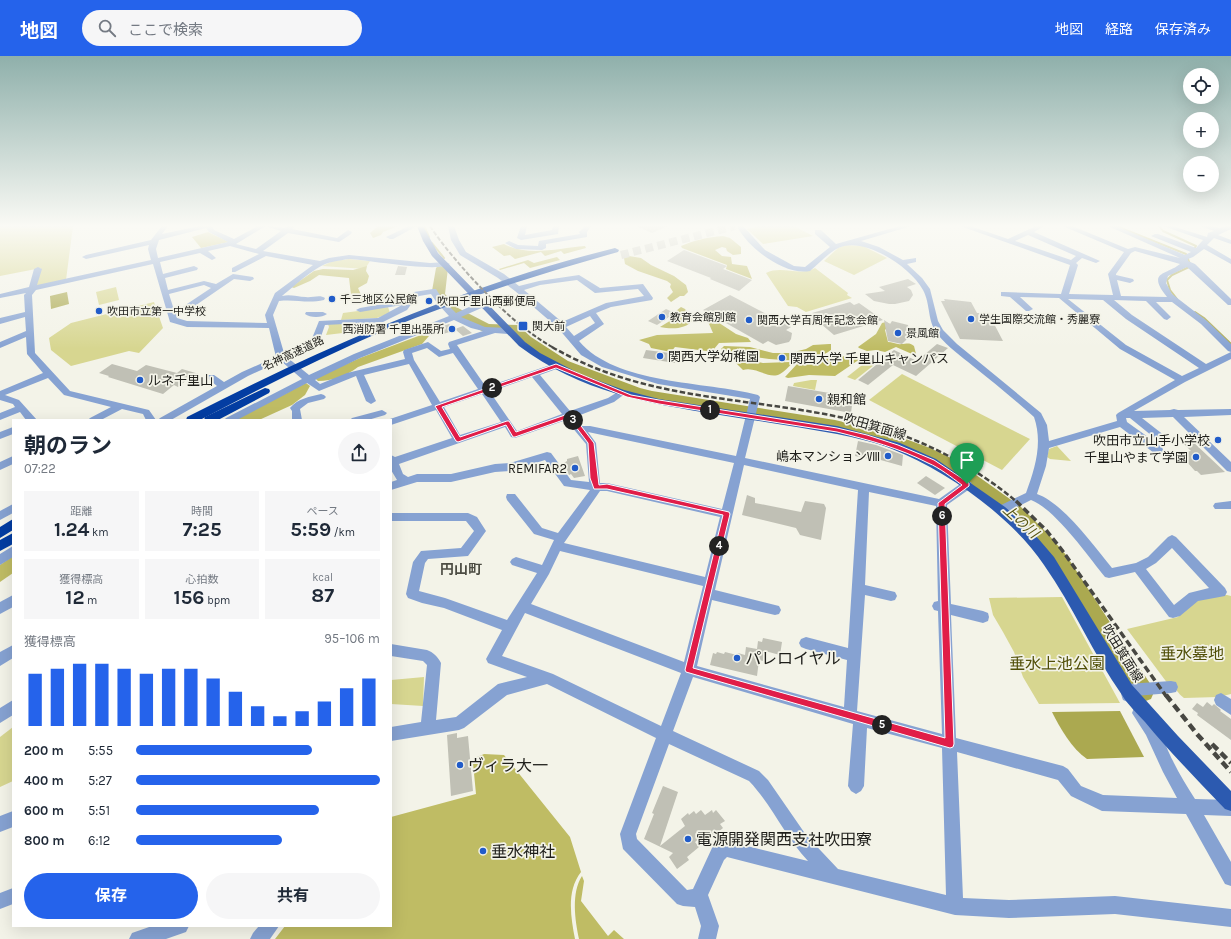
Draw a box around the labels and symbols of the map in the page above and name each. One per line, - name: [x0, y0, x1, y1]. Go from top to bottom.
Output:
- place label: 千三地区公民館: [340, 293, 417, 306]
- marker: 千三地区公民館: [327, 294, 337, 304]
- place label: 吹田千里山西郵便局: [437, 295, 536, 308]
- marker: 吹田千里山西郵便局: [424, 296, 434, 306]
- place label: 吹田市立第一中学校: [107, 305, 206, 318]
- marker: 吹田市立第一中学校: [94, 306, 104, 316]
- place label: 教育会館別館: [670, 311, 736, 324]
- marker: 教育会館別館: [657, 312, 667, 322]
- place label: 学生国際交流館・秀麗寮: [979, 313, 1100, 326]
- place label: 関西大学百周年記念会館: [757, 314, 878, 327]
- marker: 学生国際交流館・秀麗寮: [966, 314, 976, 324]
- marker: 関西大学百周年記念会館: [744, 315, 754, 325]
- marker: 関大前: [517, 320, 529, 332]
- place label: 関大前: [532, 320, 565, 333]
- place label: 西消防署 千里出張所: [342, 323, 445, 336]
- marker: 西消防署 千里出張所: [447, 324, 457, 334]
- place label: 景風館: [906, 327, 939, 340]
- marker: 景風館: [893, 328, 903, 338]
- street label: 名神高速道路: [261, 334, 326, 373]
- place label: 関西大学幼稚園: [668, 349, 759, 364]
- marker: 関西大学幼稚園: [655, 351, 665, 361]
- place label: 関西大学 千里山キャンパス: [790, 351, 949, 366]
- marker: 関西大学 千里山キャンパス: [777, 353, 787, 363]
- place label: ルネ千里山: [148, 373, 213, 388]
- marker: ルネ千里山: [135, 375, 145, 385]
- pin: 2: [482, 378, 502, 398]
- place label: 親和館: [827, 392, 866, 407]
- marker: 親和館: [814, 394, 824, 404]
- pin: 1: [700, 400, 720, 420]
- pin: 3: [563, 410, 583, 430]
- street label: 吹田箕面線: [842, 410, 908, 443]
- place label: 吹田市立山手小学校: [1093, 433, 1210, 448]
- marker: 吹田市立山手小学校: [1213, 435, 1223, 445]
- pin: [950, 443, 984, 484]
- place label: 嶋本マンションⅧ: [776, 449, 880, 464]
- place label: 千里山やまて学園: [1084, 450, 1188, 465]
- marker: 嶋本マンションⅧ: [883, 451, 893, 461]
- marker: 千里山やまて学園: [1191, 452, 1201, 462]
- place label: REMIFAR2: [508, 461, 567, 476]
- marker: REMIFAR2: [570, 463, 580, 473]
- water label: 上の川: [999, 501, 1043, 543]
- pin: 6: [932, 506, 952, 526]
- pin: 4: [709, 536, 729, 556]
- district label: 円山町: [440, 561, 482, 578]
- street label: 吹田箕面線: [1099, 622, 1146, 685]
- park label: 垂水墓地: [1160, 644, 1224, 663]
- place label: パレロイヤル: [745, 649, 841, 668]
- marker: パレロイヤル: [732, 653, 742, 663]
- park label: 垂水上池公園: [1009, 654, 1105, 673]
- pin: 5: [872, 715, 892, 735]
- place label: ヴィラ大一: [468, 756, 548, 775]
- marker: ヴィラ大一: [455, 760, 465, 770]
- place label: 電源開発関西支社吹田寮: [696, 830, 872, 849]
- marker: 電源開発関西支社吹田寮: [683, 834, 693, 844]
- place label: 垂水神社: [491, 842, 555, 861]
- marker: 垂水神社: [478, 846, 488, 856]

